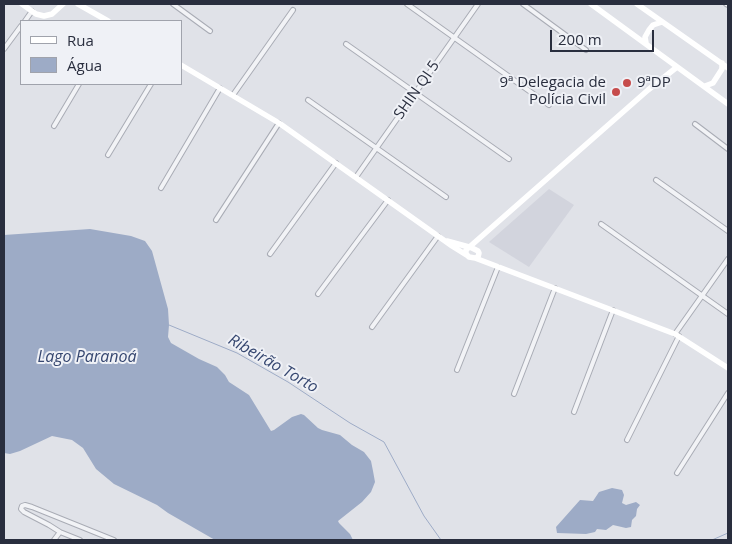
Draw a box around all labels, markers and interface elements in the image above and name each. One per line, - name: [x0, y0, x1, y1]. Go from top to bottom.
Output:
- legend: [20, 20, 182, 85]
- scale bar: [552, 20, 656, 52]
- text: 200 m: [558, 29, 602, 49]
- text: Rua: [67, 30, 94, 50]
- text: Água: [67, 55, 102, 75]
- street label: SHIN QI 5: [390, 57, 444, 123]
- place label: 9ª Delegacia de Polícia Civil: [499, 74, 606, 109]
- place label: 9ªDP: [637, 74, 671, 92]
- marker: 9ªDP: [621, 77, 633, 89]
- marker: 9ª Delegacia de Polícia Civil: [610, 86, 622, 98]
- water label: Ribeirão Torto: [225, 331, 321, 397]
- water label: Lago Paranoá: [38, 347, 136, 367]

